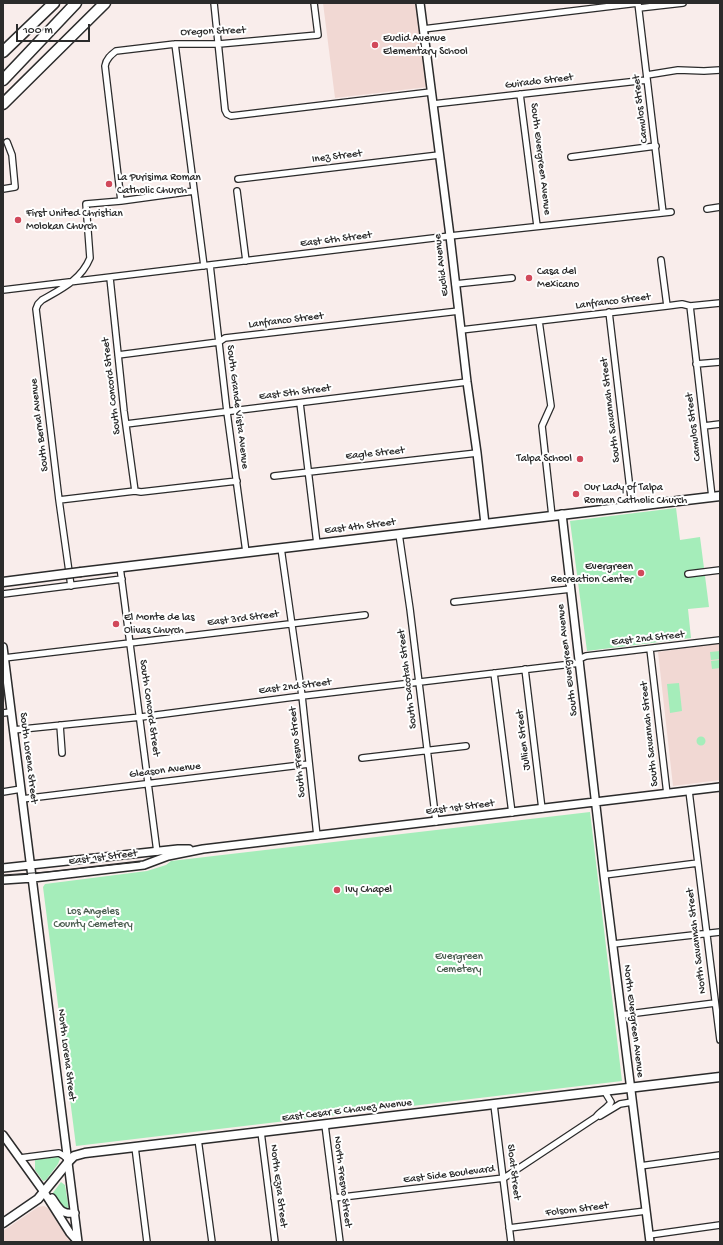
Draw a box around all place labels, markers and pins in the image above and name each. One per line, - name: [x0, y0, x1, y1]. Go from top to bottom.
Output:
- place label: Euclid Avenue Elementary School: [383, 32, 468, 58]
- marker: Euclid Avenue Elementary School: [370, 40, 380, 50]
- place label: La Purisima Roman Catholic Church: [117, 171, 201, 197]
- marker: La Purisima Roman Catholic Church: [104, 179, 114, 189]
- place label: First United Christian Molokan Church: [26, 207, 123, 233]
- marker: First United Christian Molokan Church: [13, 215, 23, 225]
- place label: Casa del Mexicano: [537, 265, 579, 291]
- marker: Casa del Mexicano: [524, 273, 534, 283]
- place label: Talpa School: [517, 452, 572, 466]
- marker: Talpa School: [575, 454, 585, 464]
- place label: Our Lady of Talpa Roman Catholic Church: [584, 481, 687, 507]
- marker: Our Lady of Talpa Roman Catholic Church: [571, 489, 581, 499]
- place label: Evergreen Recreation Center: [551, 560, 633, 586]
- marker: Evergreen Recreation Center: [636, 568, 646, 578]
- place label: El Monte de las Olivas Church: [124, 611, 195, 637]
- marker: El Monte de las Olivas Church: [111, 619, 121, 629]
- place label: Ivy Chapel: [345, 883, 392, 897]
- marker: Ivy Chapel: [332, 885, 342, 895]

